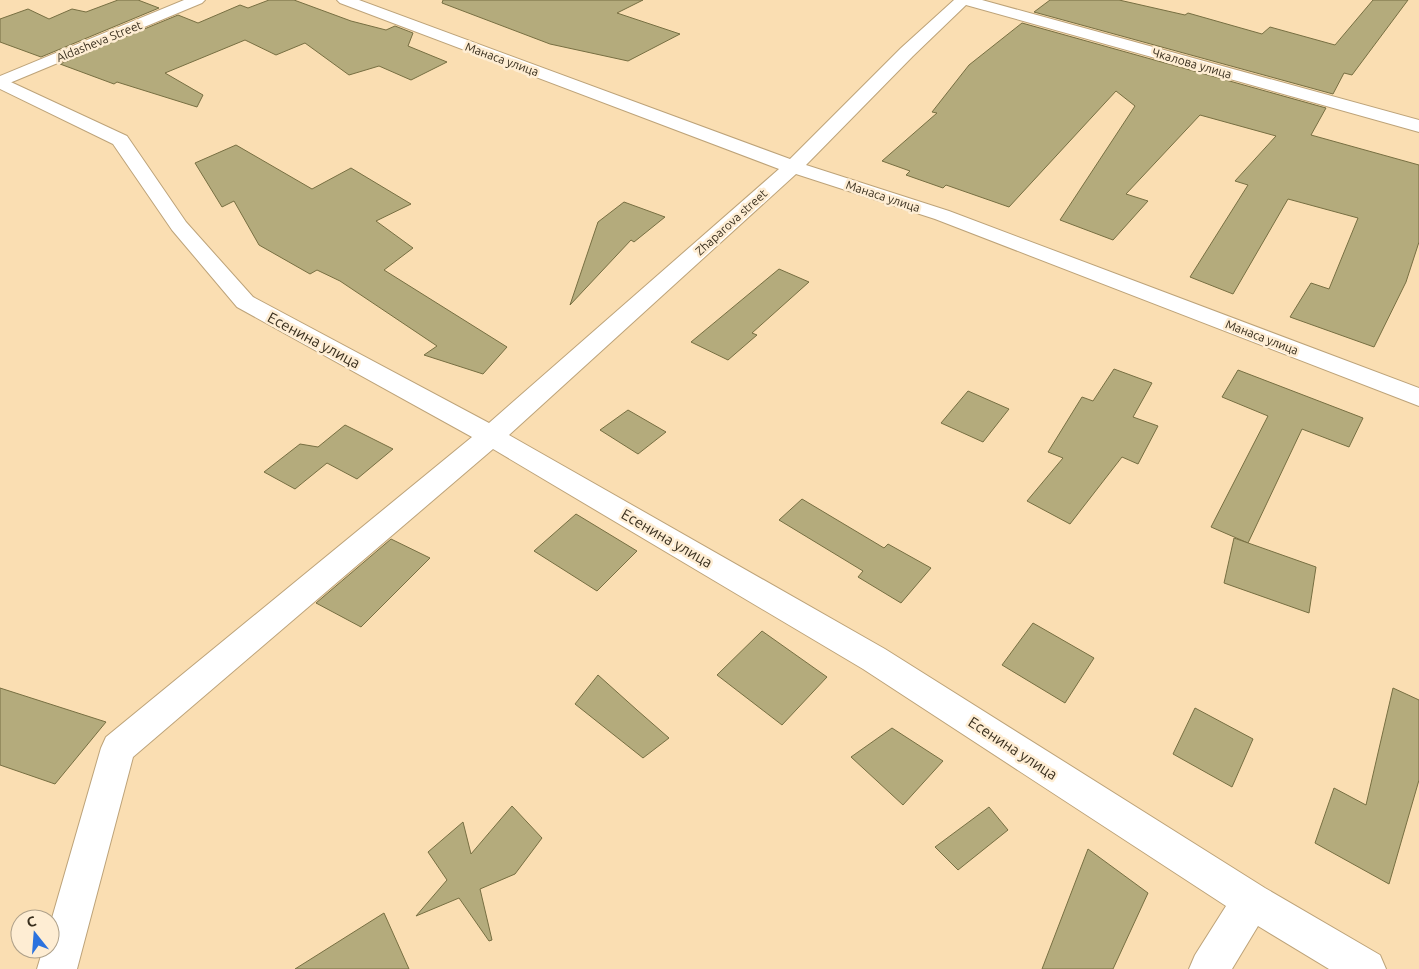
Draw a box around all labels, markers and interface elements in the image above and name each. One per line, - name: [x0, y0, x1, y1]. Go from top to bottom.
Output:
- street label: Aldasheva Street: [54, 18, 144, 64]
- street label: Манаса улица: [464, 40, 540, 78]
- street label: Чкалова улица: [1151, 45, 1233, 81]
- street label: Манаса улица: [844, 178, 922, 214]
- street label: Zhaparova street: [693, 186, 770, 258]
- street label: Есенина улица: [265, 308, 363, 372]
- street label: Манаса улица: [1224, 317, 1300, 357]
- street label: Есенина улица: [618, 505, 716, 571]
- street label: Есенина улица: [965, 713, 1061, 783]
- north arrow: [10, 909, 60, 959]
- text: С: [25, 913, 38, 931]

